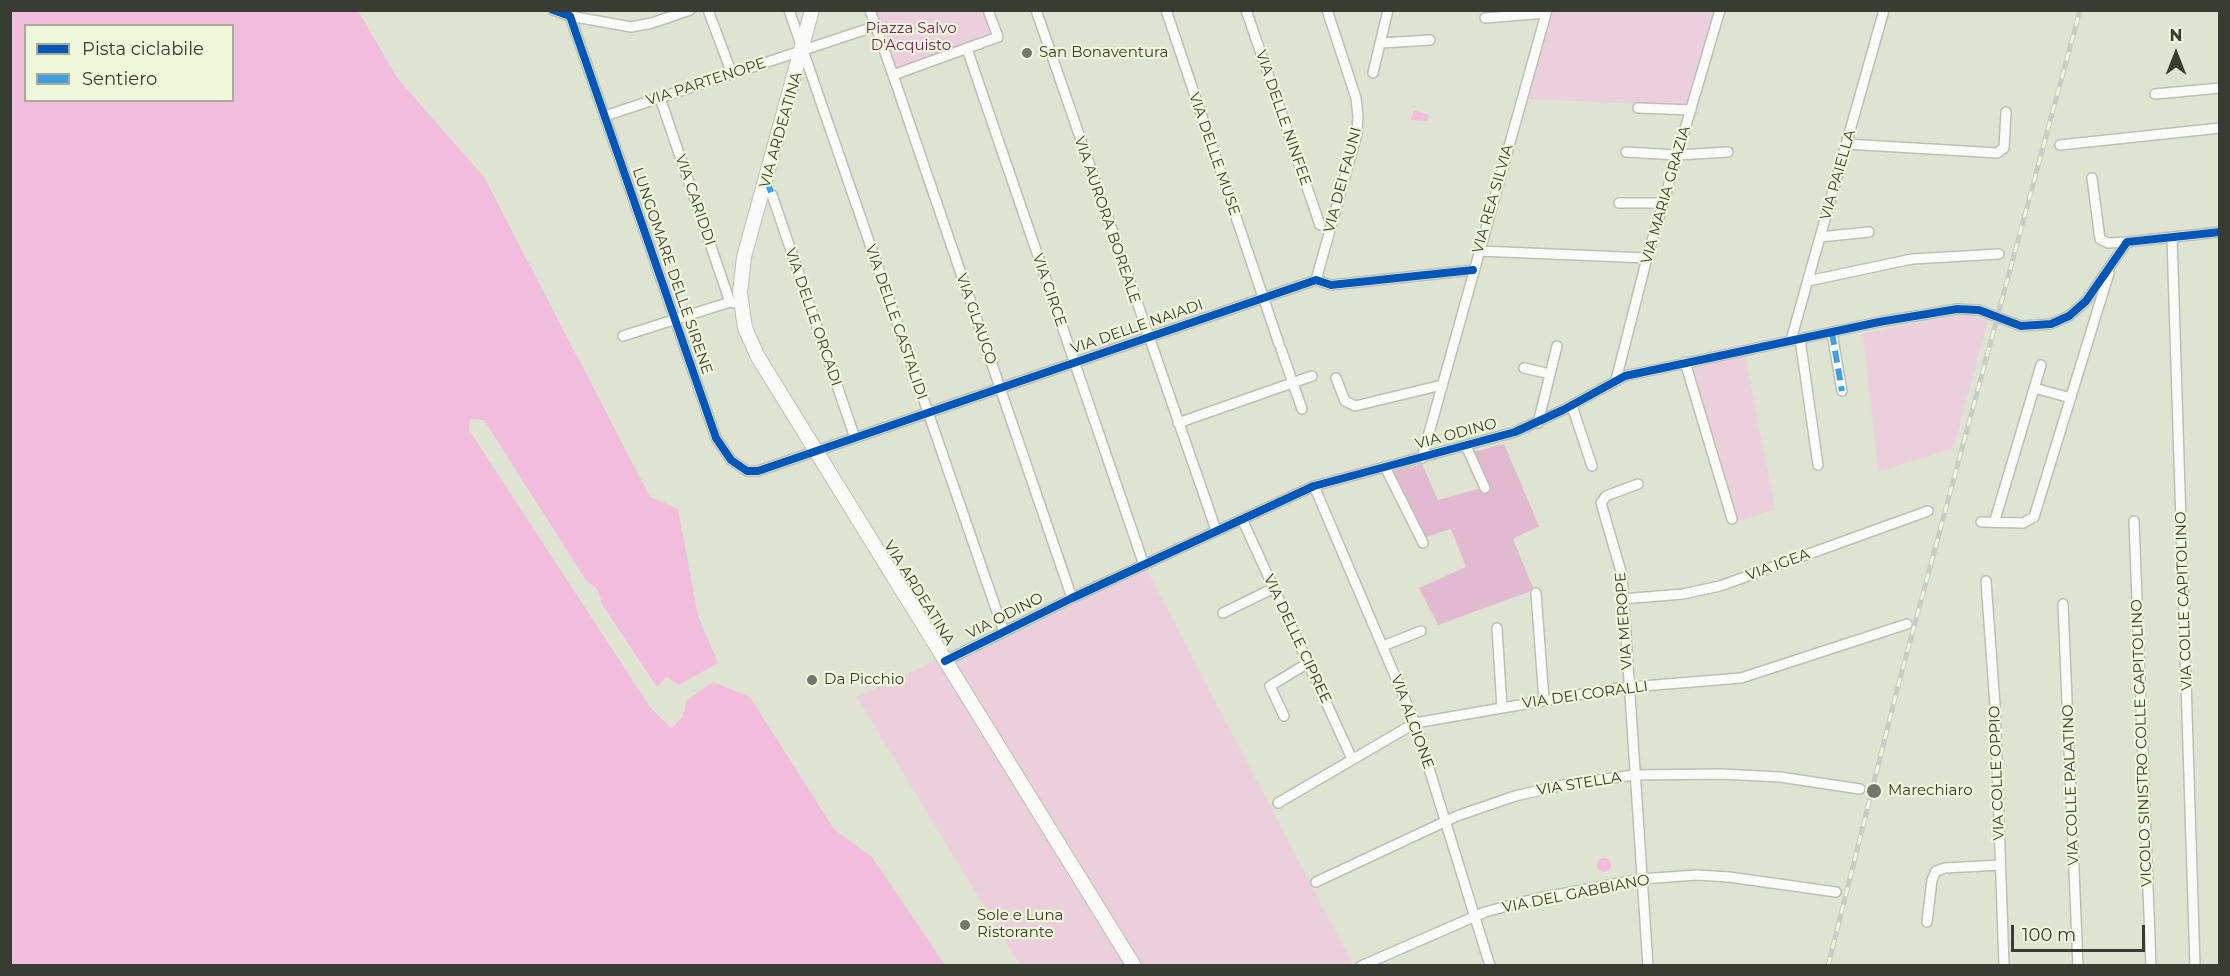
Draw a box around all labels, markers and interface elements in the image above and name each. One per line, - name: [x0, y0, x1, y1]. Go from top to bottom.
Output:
- park label: Piazza Salvo D'Acquisto: [865, 20, 957, 55]
- legend: [24, 24, 234, 102]
- north arrow: [2146, 24, 2206, 84]
- text: N: [2170, 26, 2182, 45]
- text: Pista ciclabile: [82, 38, 204, 60]
- place label: San Bonaventura: [1039, 44, 1168, 62]
- marker: San Bonaventura: [1020, 46, 1034, 60]
- street label: VIA DELLE NINFEE: [1251, 48, 1315, 188]
- street label: VIA PARTENOPE: [644, 54, 768, 110]
- text: Sentiero: [82, 68, 157, 90]
- street label: VIA ARDEATINA: [756, 70, 806, 190]
- street label: VIA DELLE MUSE: [1184, 90, 1244, 218]
- street label: VIA MARIA GRAZIA: [1638, 124, 1694, 266]
- street label: VIA DEI FAUNI: [1320, 125, 1366, 235]
- street label: VIA PAIELLA: [1816, 128, 1860, 222]
- street label: VIA AURORA BOREALE: [1070, 134, 1144, 306]
- street label: VIA REA SILVIA: [1469, 143, 1517, 255]
- street label: VIA CARIDDI: [671, 152, 719, 248]
- street label: LUNGOMARE DELLE SIRENE: [628, 165, 716, 377]
- street label: VIA DELLE CASTALIDI: [861, 242, 931, 402]
- street label: VIA DELLE ORCADI: [781, 246, 845, 388]
- street label: VIA CIRCE: [1028, 251, 1070, 329]
- street label: VIA GLAUCO: [952, 271, 1000, 367]
- street label: VIA DELLE NAIADI: [1069, 296, 1205, 358]
- street label: VIA ODINO: [1413, 414, 1499, 454]
- street label: VIA COLLE CAPITOLINO: [2172, 511, 2196, 691]
- street label: VIA ARDEATINA: [880, 537, 958, 649]
- street label: VIA IGEA: [1744, 545, 1812, 585]
- street label: VIA DELLE CIPREE: [1259, 572, 1335, 706]
- street label: VIA MEROPE: [1612, 572, 1636, 670]
- street label: VIA ODINO: [964, 589, 1046, 643]
- street label: VICOLO SINISTRO COLLE CAPITOLINO: [2128, 599, 2156, 887]
- place label: Da Picchio: [824, 671, 904, 689]
- street label: VIA ALCIONE: [1387, 672, 1437, 772]
- marker: Da Picchio: [805, 673, 819, 687]
- street label: VIA DEI CORALLI: [1521, 677, 1649, 713]
- street label: VIA COLLE PALATINO: [2059, 704, 2083, 866]
- street label: VIA COLLE OPPIO: [1986, 705, 2008, 841]
- street label: VIA STELLA: [1535, 768, 1623, 800]
- marker: Marechiaro: [1865, 782, 1883, 800]
- place label: Marechiaro: [1888, 782, 1973, 800]
- street label: VIA DEL GABBIANO: [1501, 871, 1651, 917]
- place label: Sole e Luna Ristorante: [977, 907, 1063, 942]
- scale bar: [2014, 913, 2148, 951]
- marker: Sole e Luna Ristorante: [958, 918, 972, 932]
- text: 100 m: [2022, 924, 2076, 946]

